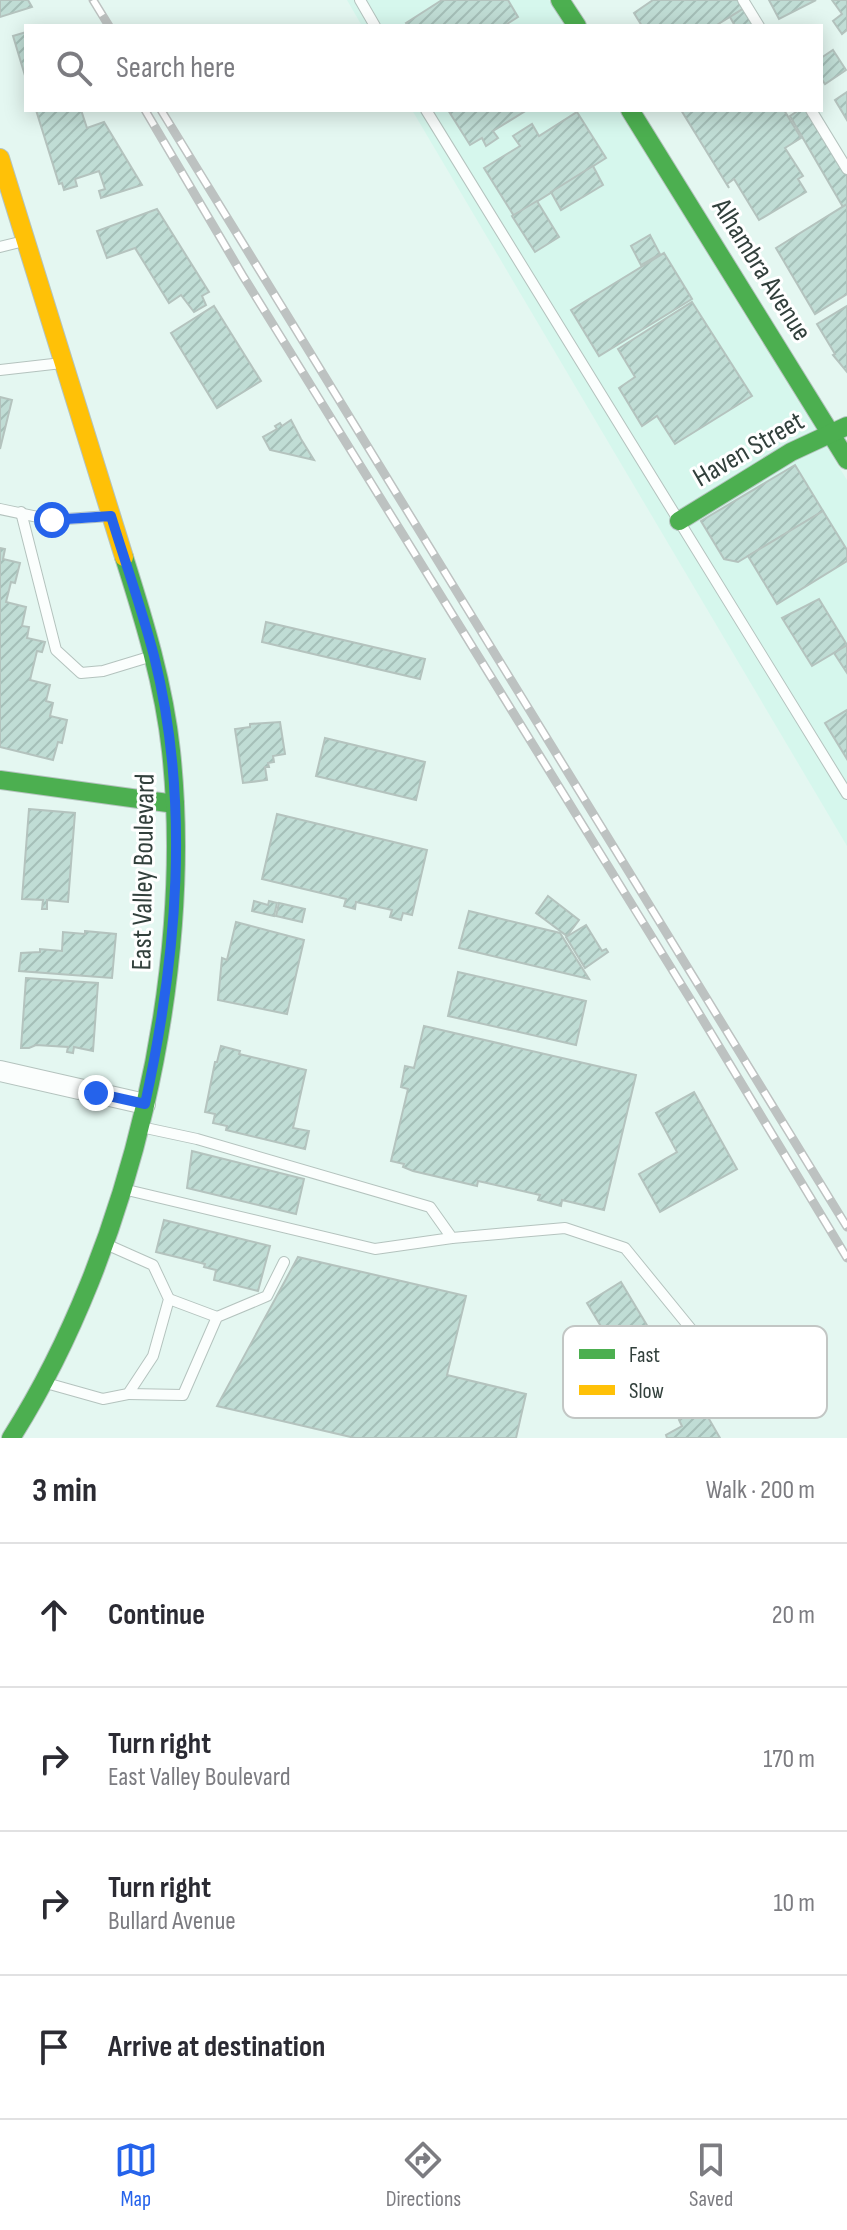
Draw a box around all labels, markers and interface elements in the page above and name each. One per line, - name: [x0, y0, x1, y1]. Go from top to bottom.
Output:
- search box: [24, 24, 823, 112]
- icon: search: [52, 46, 96, 90]
- text: Search here: [116, 50, 235, 86]
- street label: Alhambra Avenue: [704, 192, 818, 347]
- street label: Haven Street: [688, 404, 810, 494]
- route start: [34, 502, 70, 538]
- street label: East Valley Boulevard: [125, 773, 162, 971]
- route end: [78, 1075, 114, 1111]
- legend: [563, 1326, 827, 1418]
- text: Fast: [629, 1342, 660, 1369]
- text: Slow: [629, 1378, 664, 1405]
- text: 3 min: [32, 1470, 97, 1511]
- text: Walk · 200 m: [706, 1475, 815, 1506]
- icon: ahead: [32, 1593, 76, 1637]
- text: Continue: [108, 1597, 205, 1633]
- text: 20 m: [772, 1600, 815, 1631]
- text: Turn right: [108, 1726, 211, 1762]
- icon: right: [32, 1737, 76, 1781]
- text: 170 m: [763, 1744, 815, 1775]
- text: East Valley Boulevard: [108, 1762, 291, 1793]
- text: Turn right: [108, 1870, 211, 1906]
- icon: right: [32, 1881, 76, 1925]
- text: 10 m: [773, 1888, 815, 1919]
- text: Bullard Avenue: [108, 1906, 236, 1937]
- icon: arrive: [32, 2025, 76, 2069]
- text: Arrive at destination: [108, 2029, 325, 2065]
- tab: Map: [114, 2138, 158, 2213]
- tab: Directions: [386, 2138, 461, 2213]
- tab: Saved: [689, 2138, 733, 2213]

